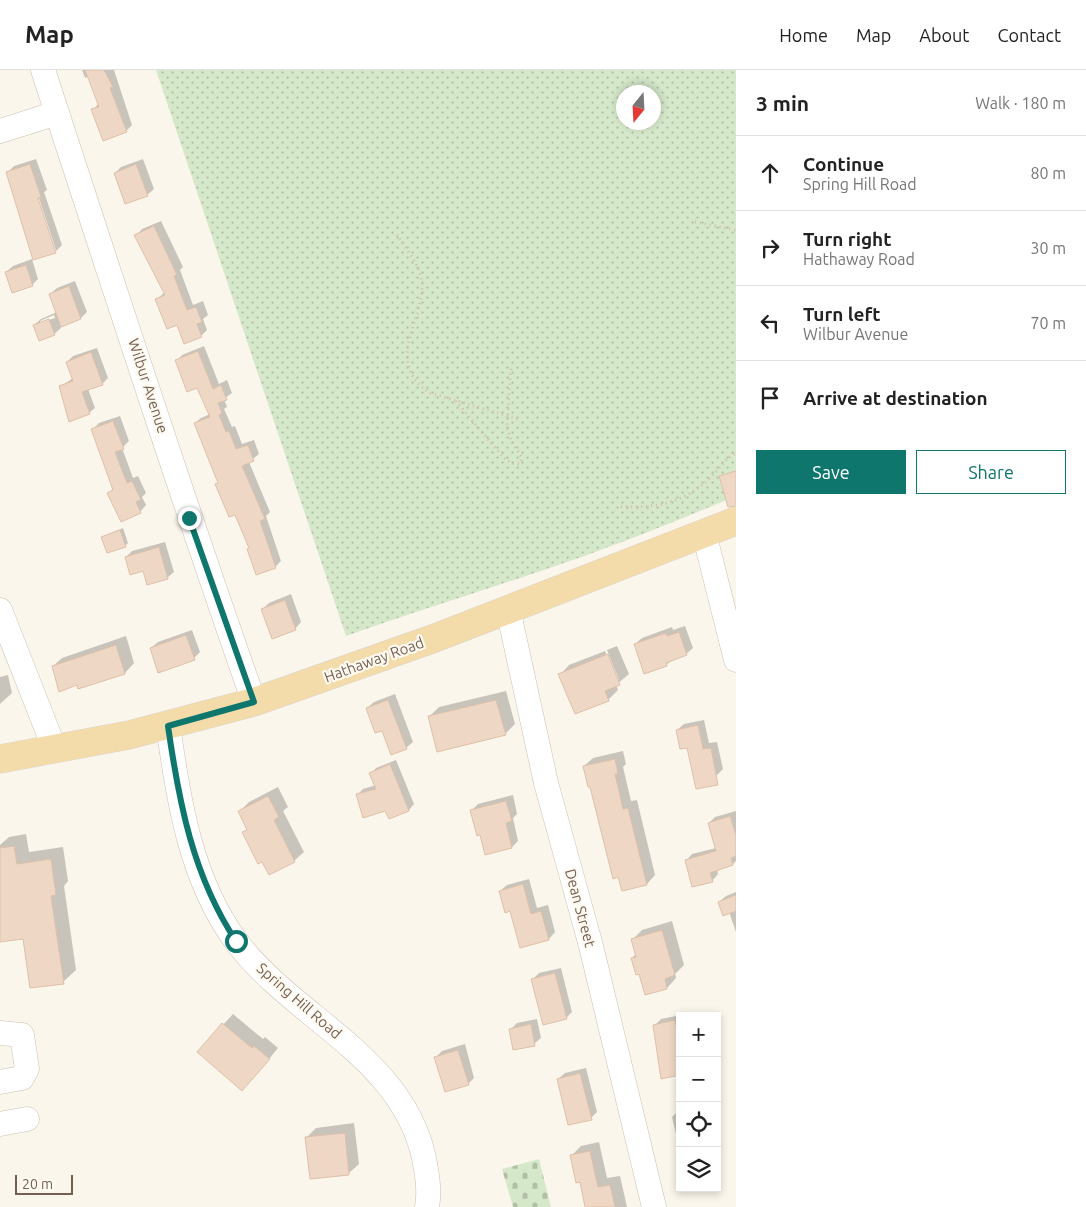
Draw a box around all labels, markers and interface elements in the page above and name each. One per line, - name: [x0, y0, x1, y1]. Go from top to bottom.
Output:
- text: Map: [25, 21, 74, 48]
- text: Home: [779, 25, 828, 45]
- text: Map: [856, 25, 891, 45]
- text: About: [919, 25, 969, 45]
- text: Contact: [997, 25, 1061, 45]
- north arrow: [616, 85, 661, 130]
- text: 3 min: [756, 91, 809, 115]
- text: Walk · 180 m: [975, 94, 1066, 112]
- text: Continue: [803, 153, 884, 175]
- icon: ahead: [756, 159, 784, 187]
- text: 80 m: [1030, 164, 1066, 182]
- text: Spring Hill Road: [803, 175, 917, 193]
- text: Turn right: [803, 228, 891, 250]
- icon: right: [756, 234, 784, 262]
- text: 30 m: [1030, 239, 1066, 257]
- text: Hathaway Road: [803, 250, 915, 268]
- text: Turn left: [803, 303, 881, 325]
- icon: left: [756, 309, 784, 337]
- text: 70 m: [1030, 314, 1066, 332]
- text: Wilbur Avenue: [803, 325, 908, 343]
- street label: Wilbur Avenue: [125, 336, 172, 435]
- icon: arrive: [756, 384, 784, 412]
- text: Arrive at destination: [803, 387, 988, 409]
- button: Save: [756, 450, 906, 494]
- button: Share: [916, 450, 1066, 494]
- route end: [178, 507, 201, 530]
- street label: Hathaway Road: [322, 634, 426, 685]
- street label: Dean Street: [562, 867, 599, 949]
- route start: [225, 930, 248, 953]
- street label: Spring Hill Road: [254, 959, 345, 1042]
- map controls: [676, 1012, 721, 1192]
- button: +: [676, 1012, 721, 1057]
- button: −: [676, 1057, 721, 1102]
- button: locate: [676, 1102, 721, 1147]
- button: layers: [676, 1147, 721, 1192]
- scale bar: [15, 1172, 72, 1195]
- text: 20 m: [22, 1176, 53, 1192]

